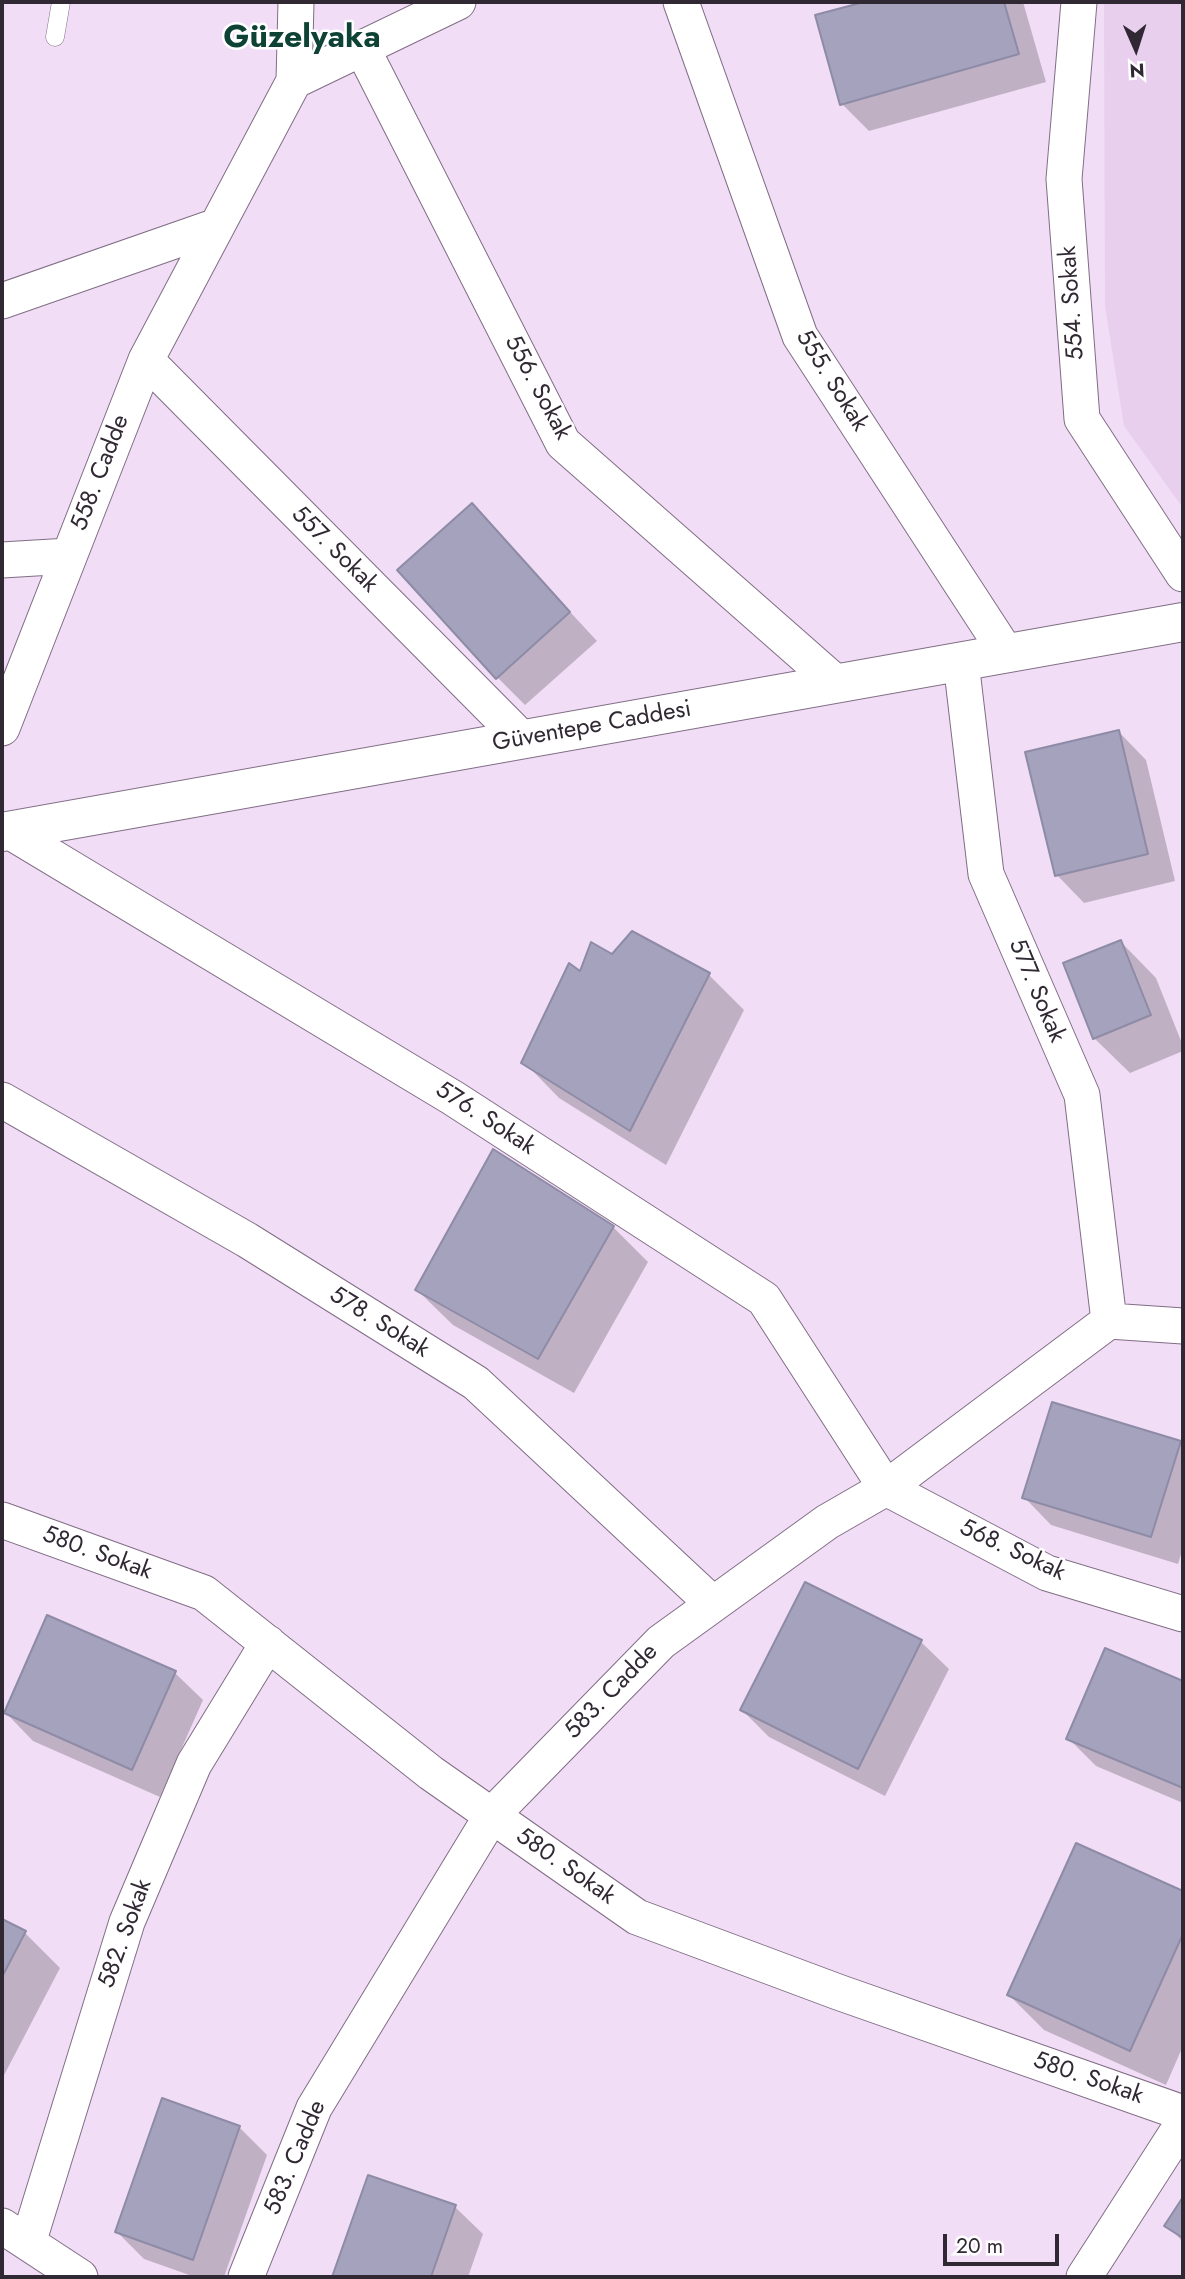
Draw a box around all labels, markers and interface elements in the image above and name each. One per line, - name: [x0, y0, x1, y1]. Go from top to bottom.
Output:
- north arrow: [1101, 14, 1171, 84]
- district label: Güzelyaka: [223, 20, 381, 58]
- text: N: [1129, 57, 1145, 84]
- street label: 554. Sokak: [1055, 245, 1091, 361]
- street label: 555. Sokak: [789, 325, 873, 437]
- street label: 556. Sokak: [497, 331, 577, 445]
- street label: 558. Cadde: [66, 411, 136, 535]
- street label: 557. Sokak: [285, 501, 383, 599]
- street label: Güventepe Caddesi: [490, 695, 694, 759]
- street label: 577. Sokak: [1001, 935, 1071, 1047]
- street label: 576. Sokak: [430, 1076, 540, 1162]
- street label: 578. Sokak: [324, 1281, 434, 1365]
- street label: 568. Sokak: [955, 1514, 1069, 1588]
- street label: 580. Sokak: [38, 1521, 156, 1587]
- street label: 583. Cadde: [559, 1638, 665, 1746]
- street label: 580. Sokak: [510, 1822, 620, 1912]
- street label: 582. Sokak: [93, 1876, 159, 1992]
- street label: 580. Sokak: [1029, 2047, 1147, 2111]
- street label: 583. Cadde: [259, 2096, 333, 2220]
- scale bar: [947, 2220, 1062, 2264]
- text: 20 m: [956, 2231, 1003, 2261]

